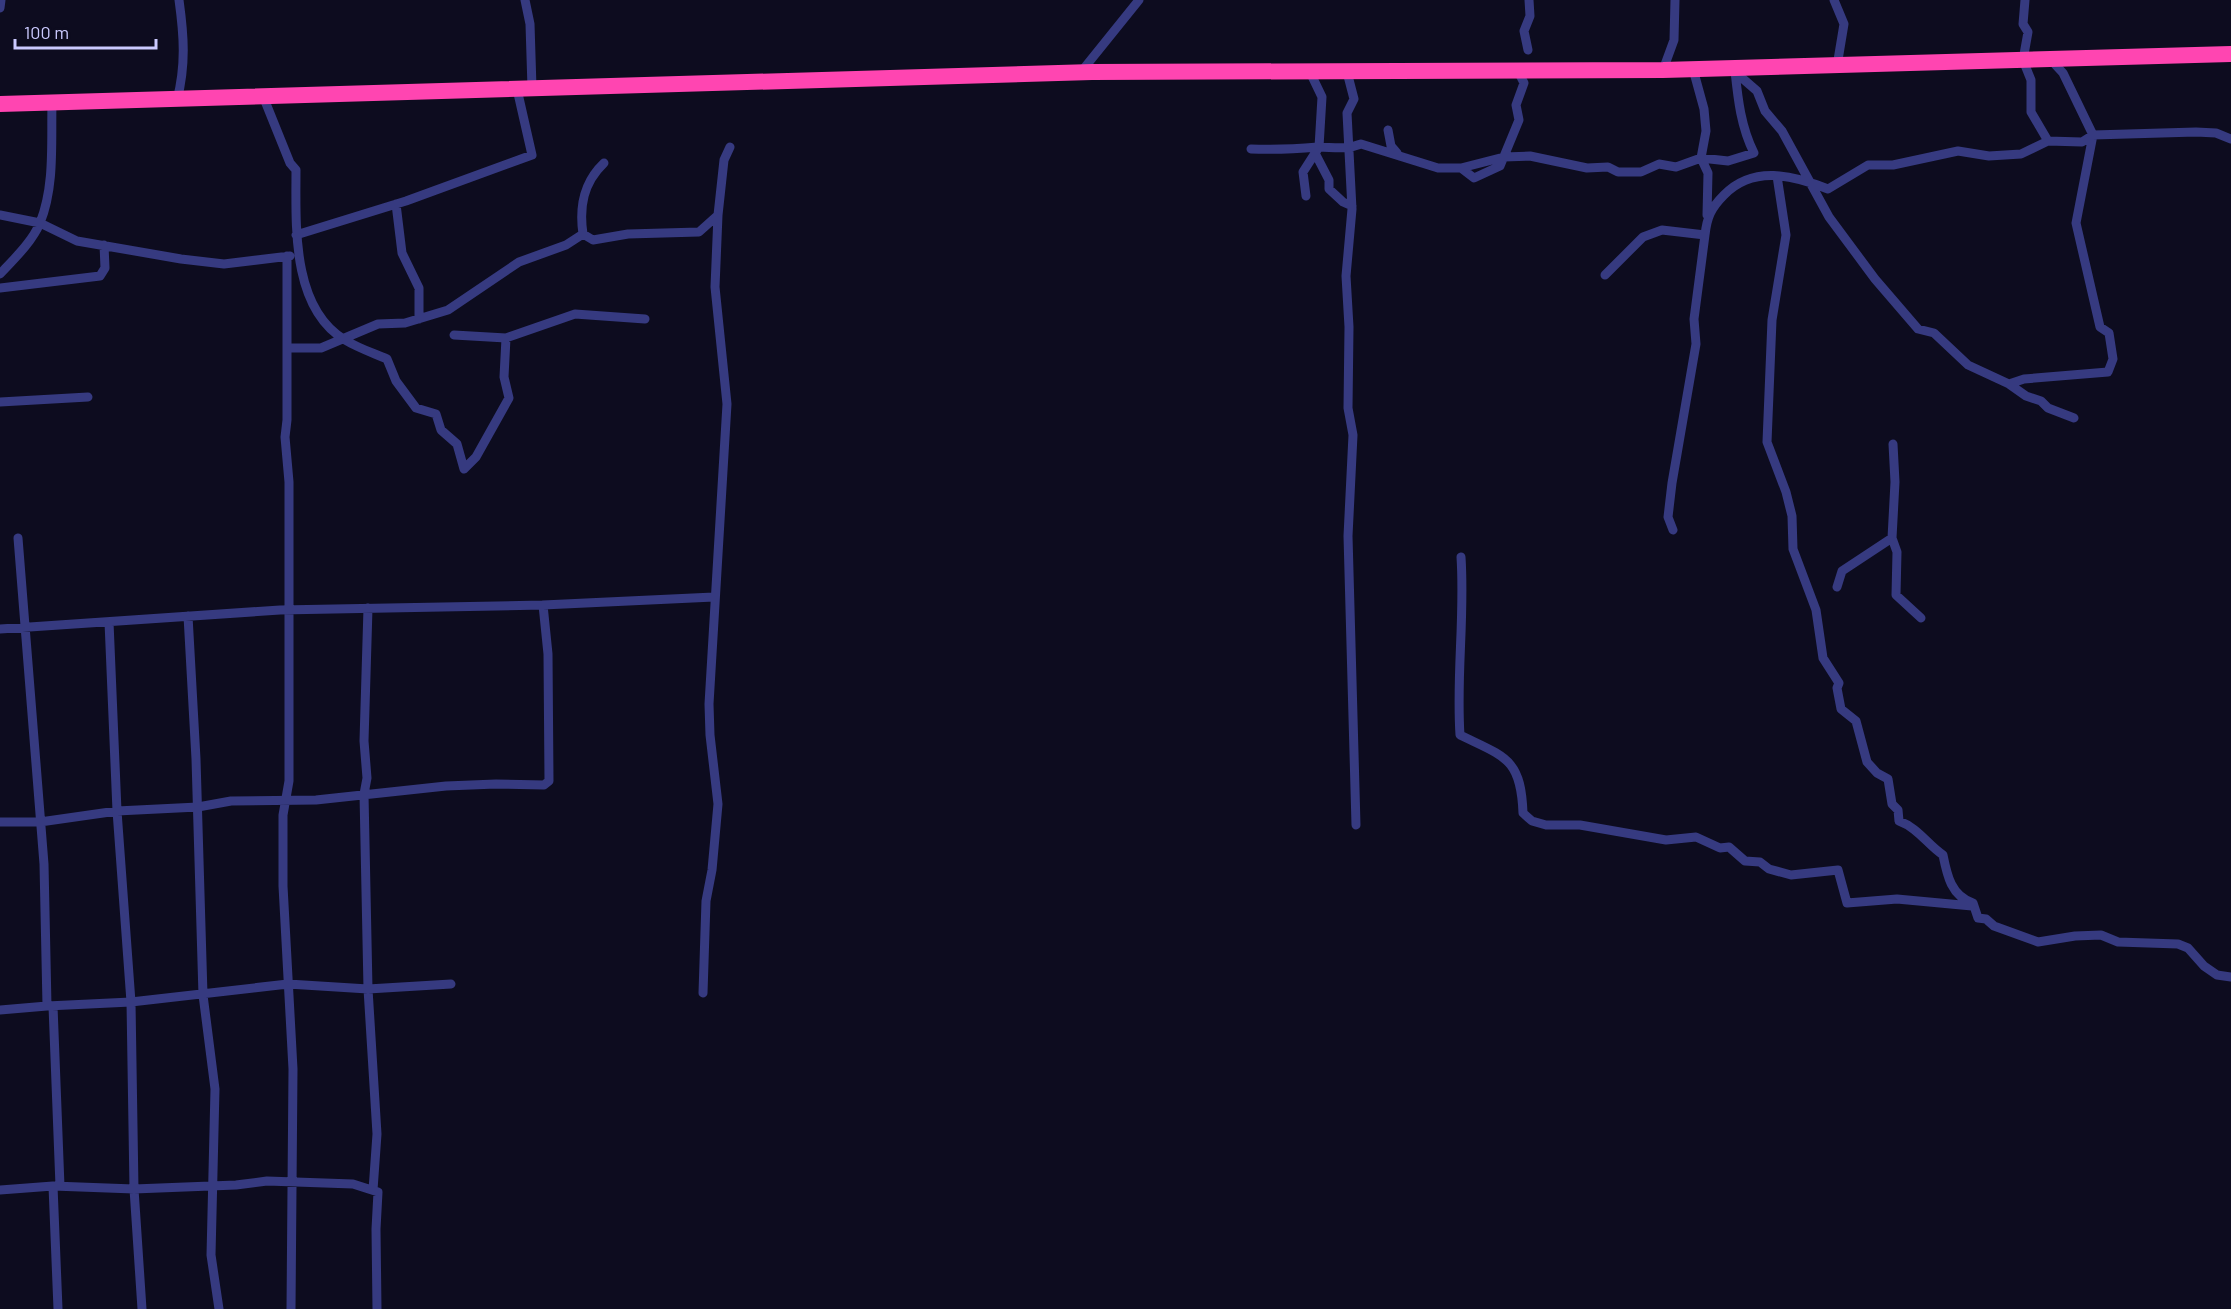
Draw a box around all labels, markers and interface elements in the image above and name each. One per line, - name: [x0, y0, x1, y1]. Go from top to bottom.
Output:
- scale bar: [15, 12, 156, 50]
- text: 100 m: [24, 21, 69, 43]

